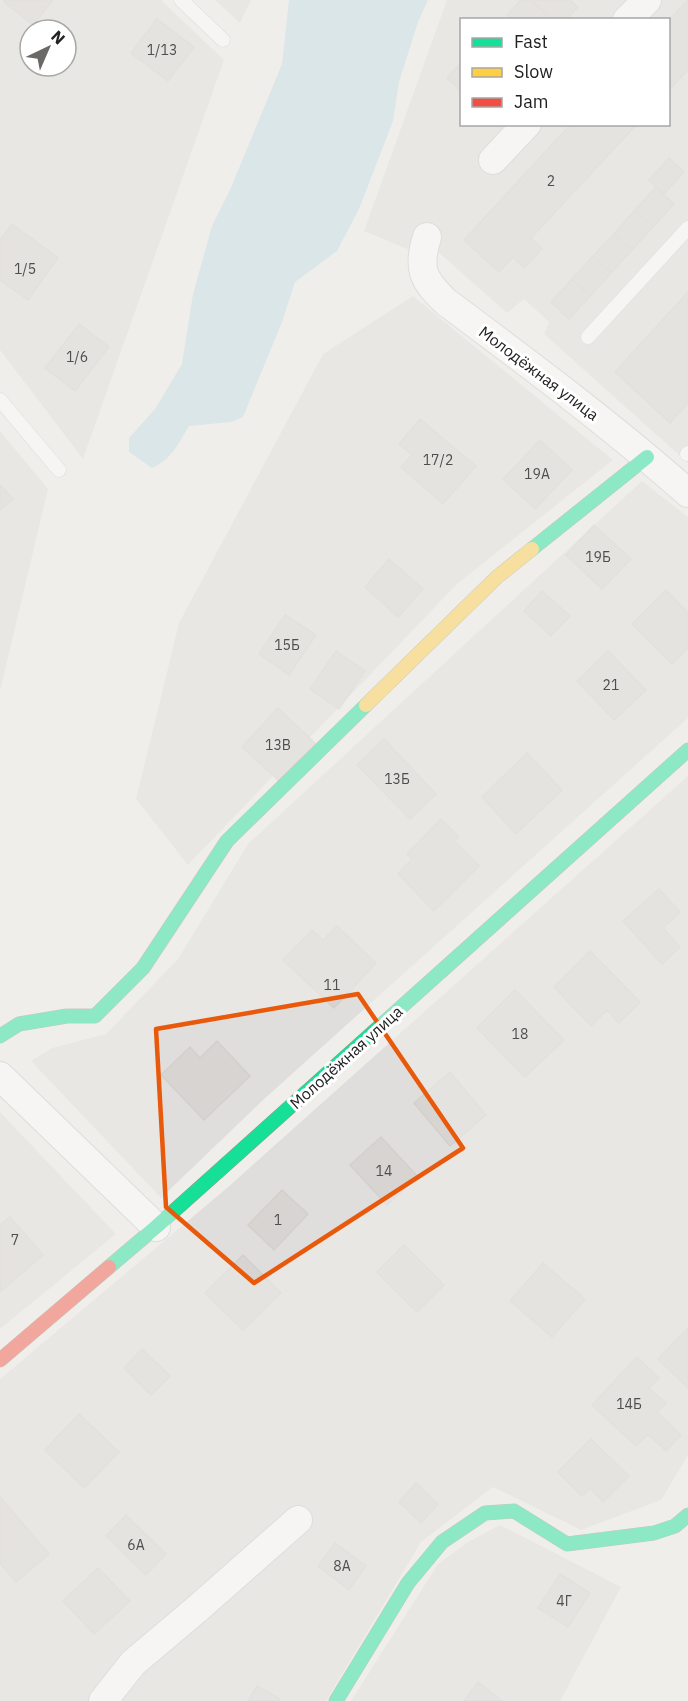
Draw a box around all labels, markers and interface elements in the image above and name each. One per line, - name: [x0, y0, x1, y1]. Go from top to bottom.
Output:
- north arrow: [18, 18, 78, 78]
- legend: [460, 18, 670, 126]
- text: N: [47, 26, 70, 48]
- text: Fast: [514, 30, 548, 53]
- house number: 1/13: [147, 41, 177, 59]
- text: Slow: [514, 60, 553, 83]
- text: Jam: [514, 90, 549, 113]
- house number: 2: [547, 172, 555, 190]
- house number: 1/5: [14, 260, 36, 278]
- street label: Молодёжная улица: [475, 321, 603, 425]
- house number: 1/6: [66, 348, 88, 366]
- house number: 17/2: [423, 451, 453, 469]
- house number: 19А: [524, 465, 550, 483]
- house number: 19Б: [585, 548, 611, 566]
- house number: 15Б: [274, 636, 300, 654]
- house number: 21: [603, 676, 619, 694]
- house number: 13В: [265, 736, 291, 754]
- house number: 13Б: [384, 770, 410, 788]
- house number: 11: [324, 976, 340, 994]
- street label: Молодёжная улица: [285, 1001, 407, 1113]
- house number: 18: [512, 1025, 528, 1043]
- house number: 14: [376, 1162, 392, 1180]
- house number: 1: [274, 1211, 282, 1229]
- house number: 7: [11, 1231, 19, 1249]
- house number: 14Б: [616, 1395, 642, 1413]
- house number: 6А: [127, 1536, 145, 1554]
- house number: 8А: [333, 1557, 351, 1575]
- house number: 4Г: [556, 1592, 572, 1610]

